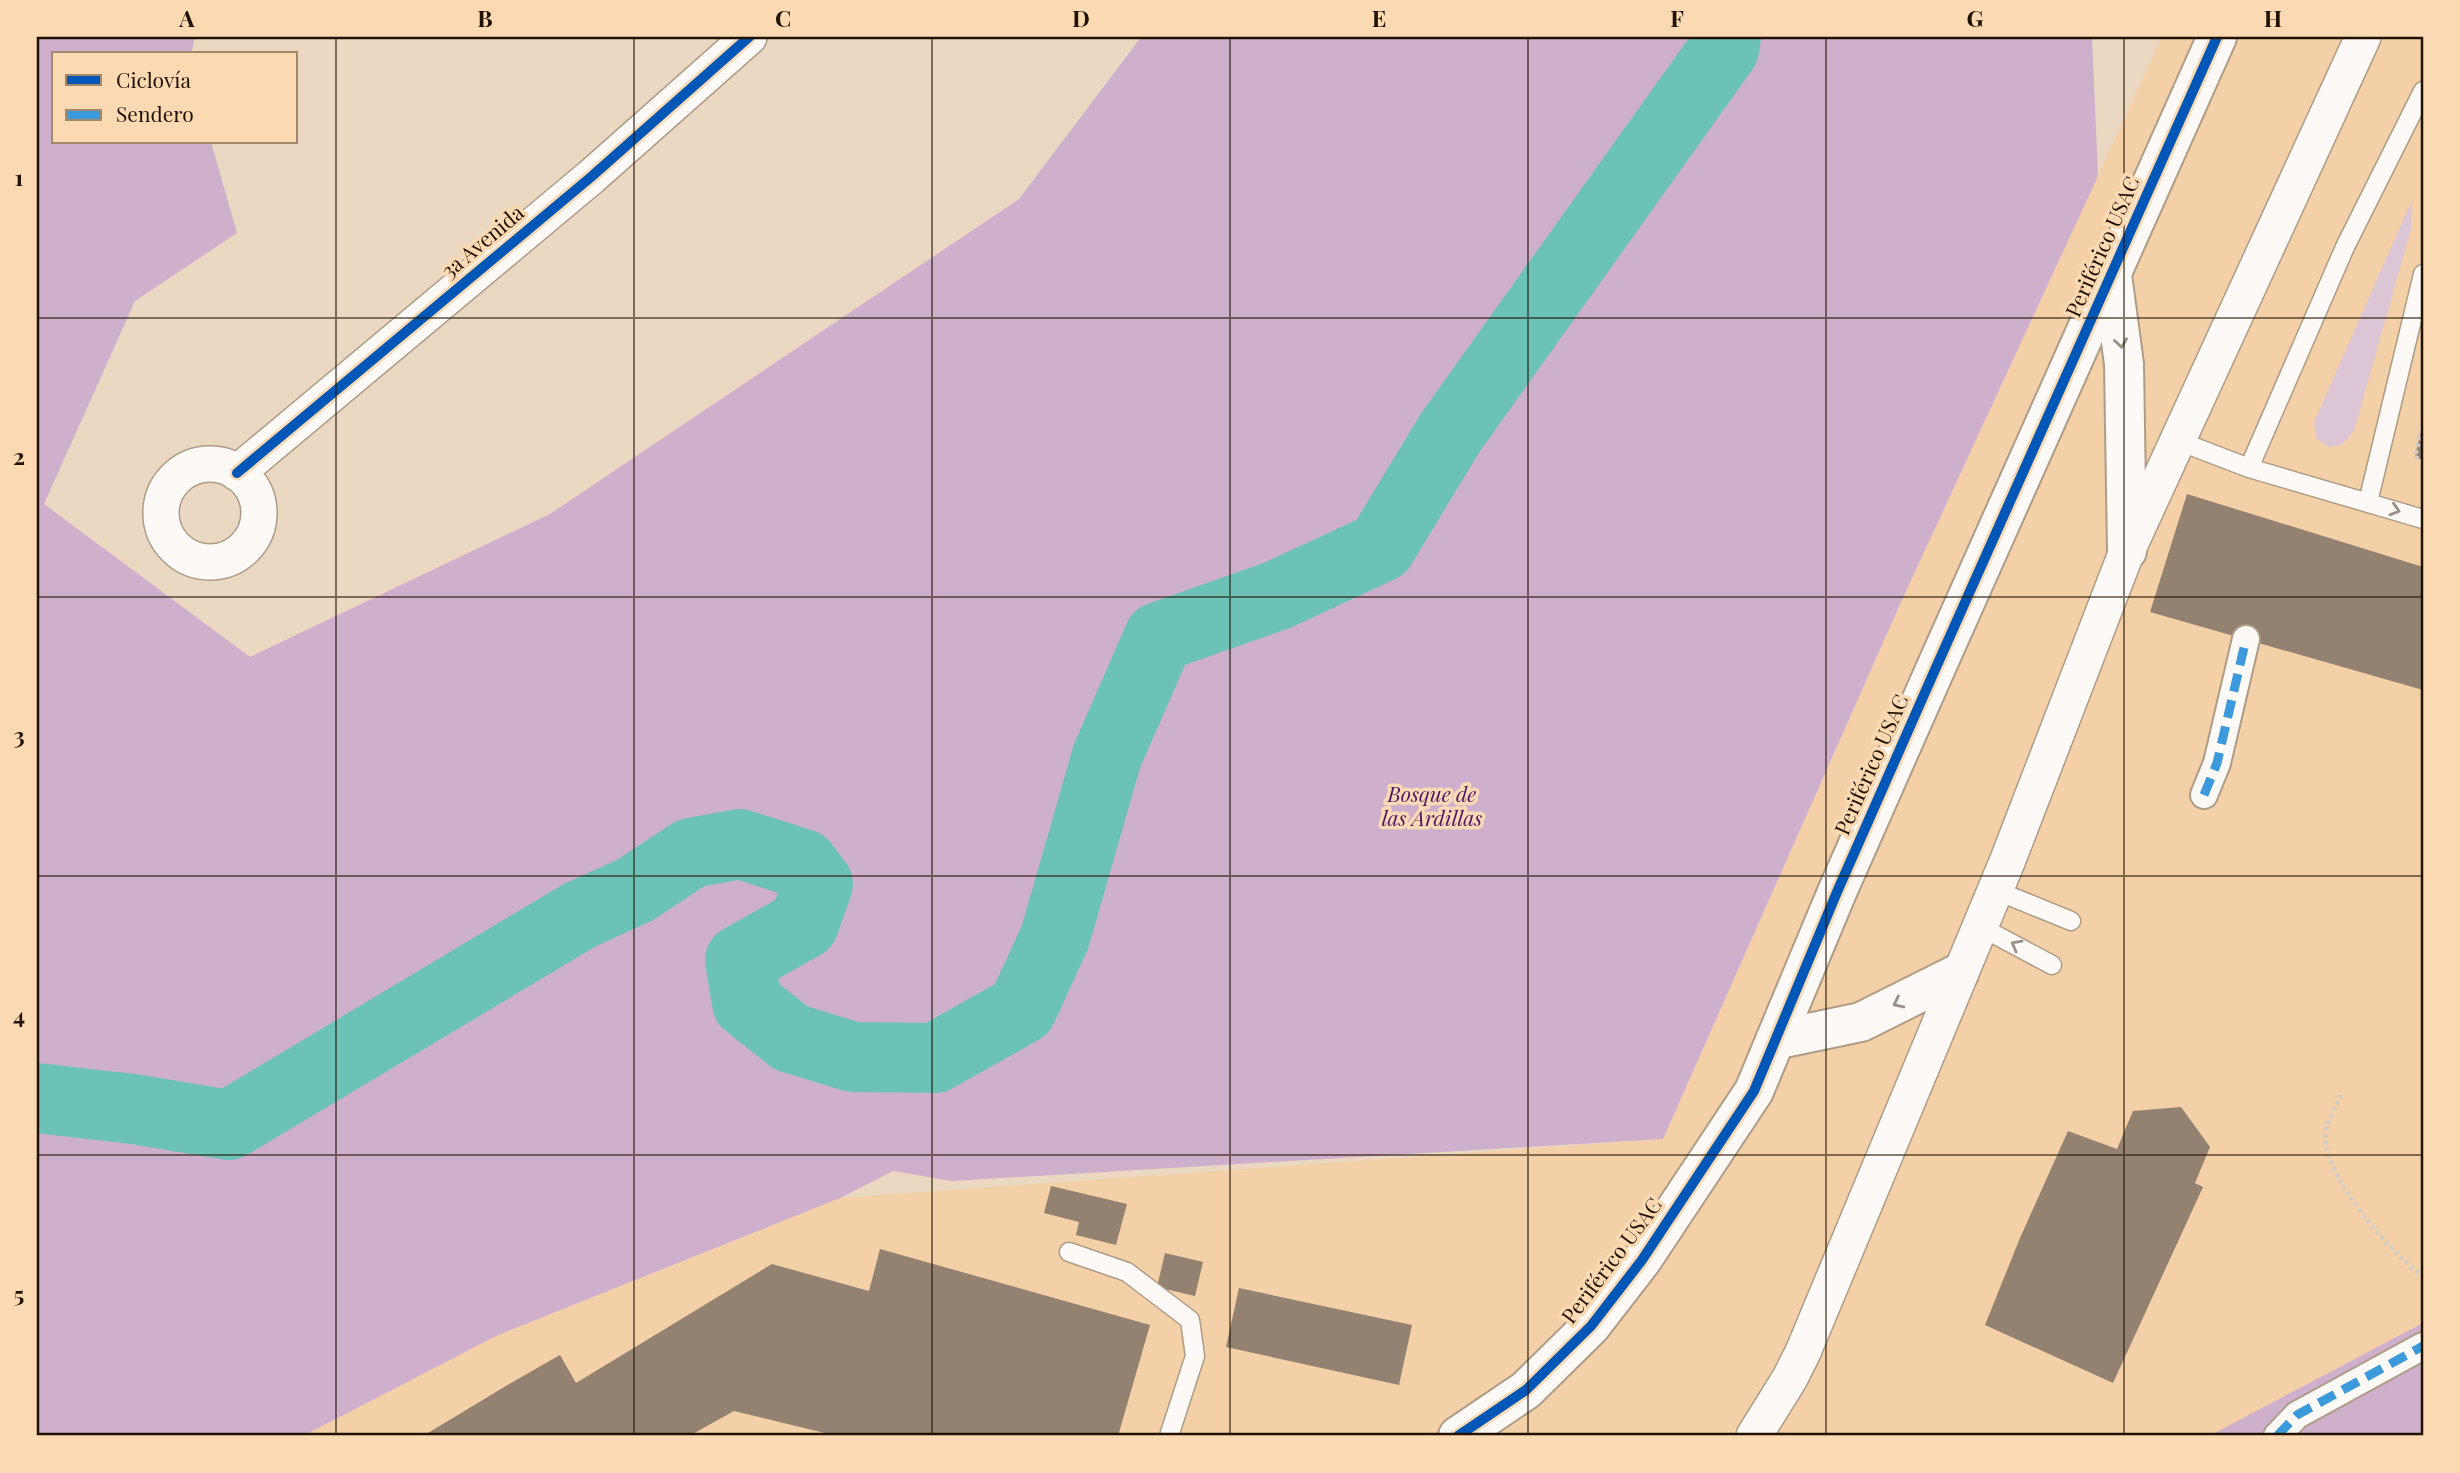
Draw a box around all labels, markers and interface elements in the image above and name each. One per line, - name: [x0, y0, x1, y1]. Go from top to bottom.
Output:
- text: A: [178, 2, 195, 33]
- text: B: [477, 2, 493, 33]
- text: C: [775, 2, 791, 33]
- text: D: [1072, 2, 1090, 33]
- text: E: [1372, 2, 1386, 33]
- text: F: [1670, 2, 1684, 33]
- text: G: [1967, 2, 1984, 33]
- text: H: [2264, 2, 2282, 33]
- legend: [52, 52, 298, 144]
- text: Ciclovía: [116, 65, 191, 93]
- text: Sendero: [116, 99, 194, 127]
- text: 1: [15, 161, 24, 192]
- street label: Periférico USAC: [2058, 172, 2145, 321]
- street label: 3a Avenida: [435, 197, 529, 283]
- one-way arrow: [2113, 337, 2128, 349]
- text: 2: [13, 440, 25, 471]
- one-way arrow: [2389, 502, 2401, 517]
- street label: Periférico USAC: [1827, 690, 1914, 839]
- text: 3: [13, 719, 25, 750]
- park label: Bosque de las Ardillas: [1382, 779, 1482, 831]
- one-way arrow: [2010, 940, 2023, 954]
- one-way arrow: [1893, 995, 1905, 1009]
- text: 4: [13, 999, 25, 1030]
- street label: Periférico USAC: [1554, 1191, 1667, 1328]
- text: 5: [14, 1278, 24, 1309]

